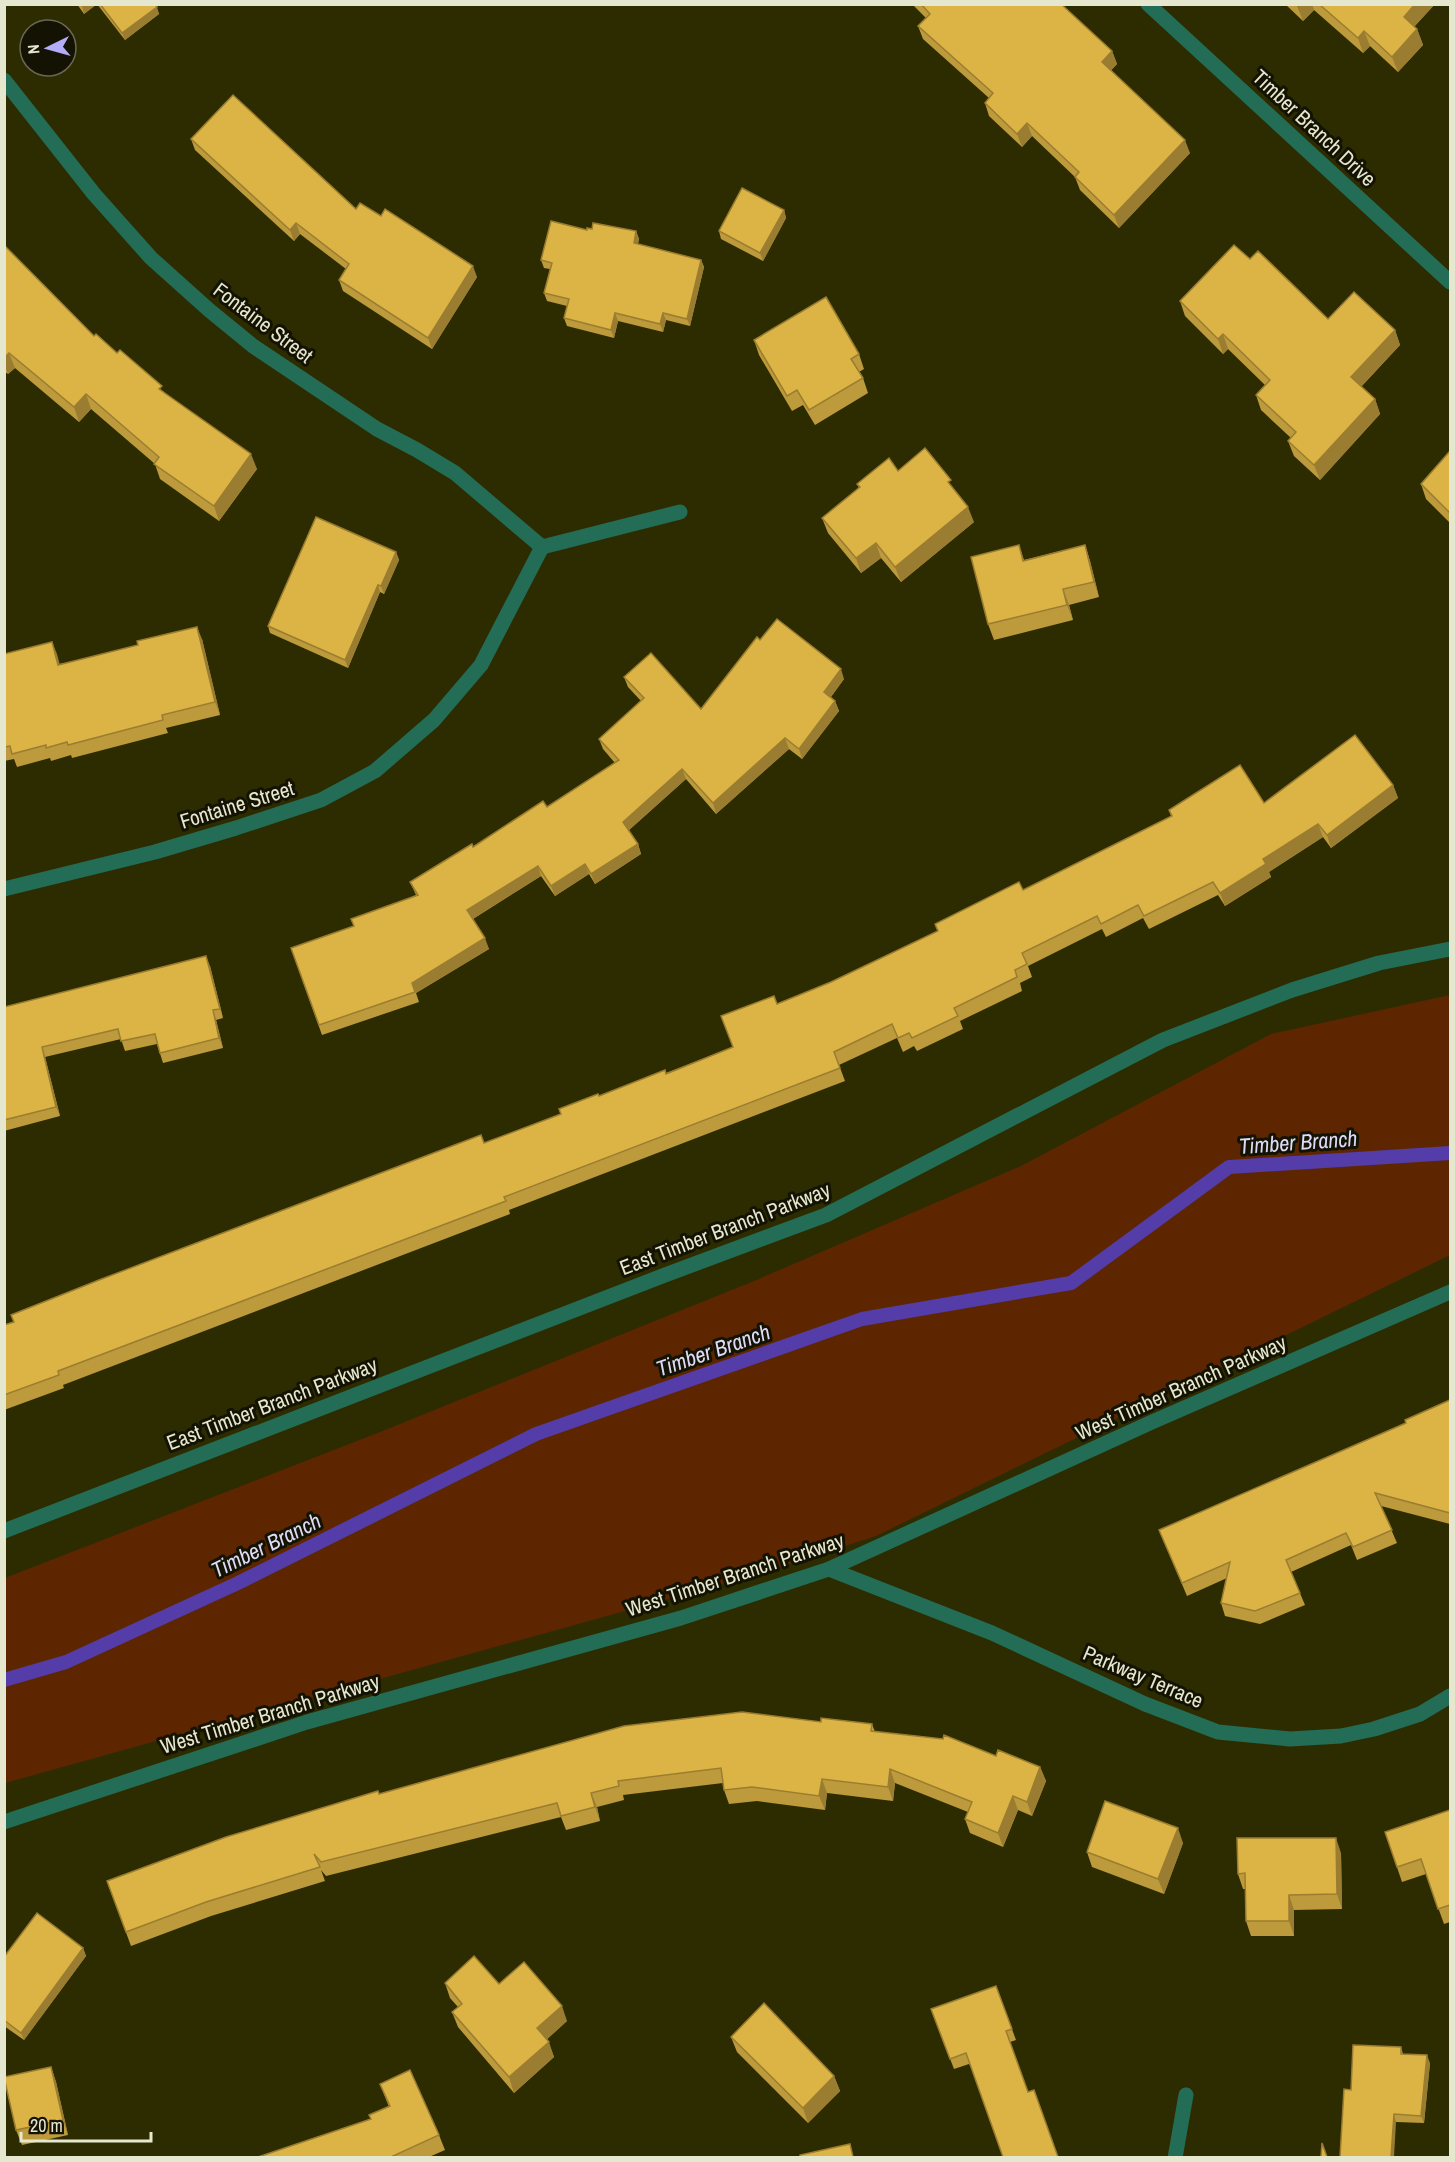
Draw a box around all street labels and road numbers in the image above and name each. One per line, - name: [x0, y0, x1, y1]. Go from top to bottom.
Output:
- street label: Timber Branch Drive: [1246, 63, 1383, 193]
- street label: Fontaine Street: [208, 276, 319, 370]
- street label: Fontaine Street: [176, 773, 298, 836]
- street label: East Timber Branch Parkway: [615, 1175, 835, 1282]
- street label: West Timber Branch Parkway: [1071, 1328, 1291, 1447]
- street label: East Timber Branch Parkway: [162, 1350, 382, 1457]
- street label: West Timber Branch Parkway: [622, 1525, 848, 1624]
- street label: Parkway Terrace: [1079, 1638, 1208, 1715]
- street label: West Timber Branch Parkway: [157, 1666, 383, 1761]

